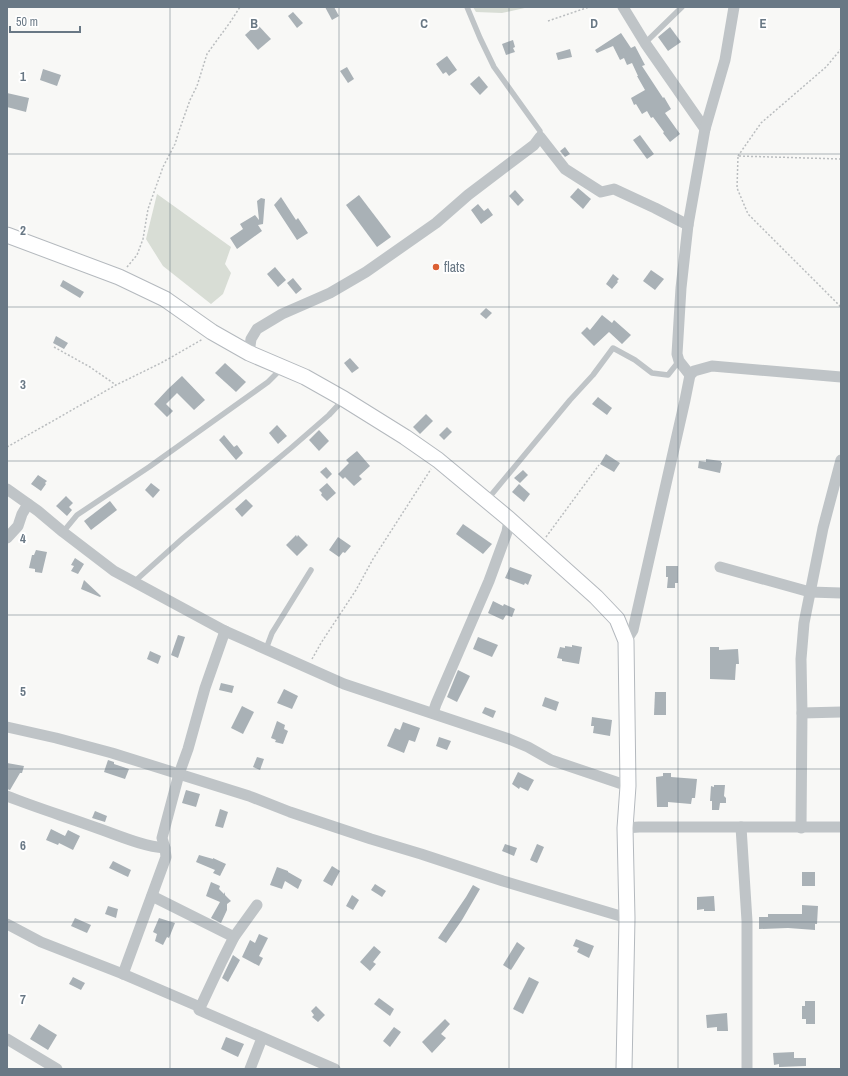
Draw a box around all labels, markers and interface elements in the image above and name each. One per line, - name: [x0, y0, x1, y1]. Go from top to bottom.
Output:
- scale bar: [10, 8, 80, 34]
- text: 50 m: [16, 14, 38, 30]
- text: B: [250, 15, 258, 32]
- text: C: [420, 15, 428, 32]
- text: D: [590, 15, 598, 32]
- text: E: [759, 15, 767, 32]
- text: 1: [20, 68, 26, 85]
- text: 2: [20, 222, 26, 239]
- place label: flats: [444, 258, 465, 276]
- marker: flats: [431, 262, 441, 272]
- text: 3: [20, 376, 26, 393]
- text: 4: [20, 530, 26, 547]
- text: 5: [20, 683, 26, 700]
- text: 6: [20, 837, 26, 854]
- text: 7: [20, 991, 26, 1008]

